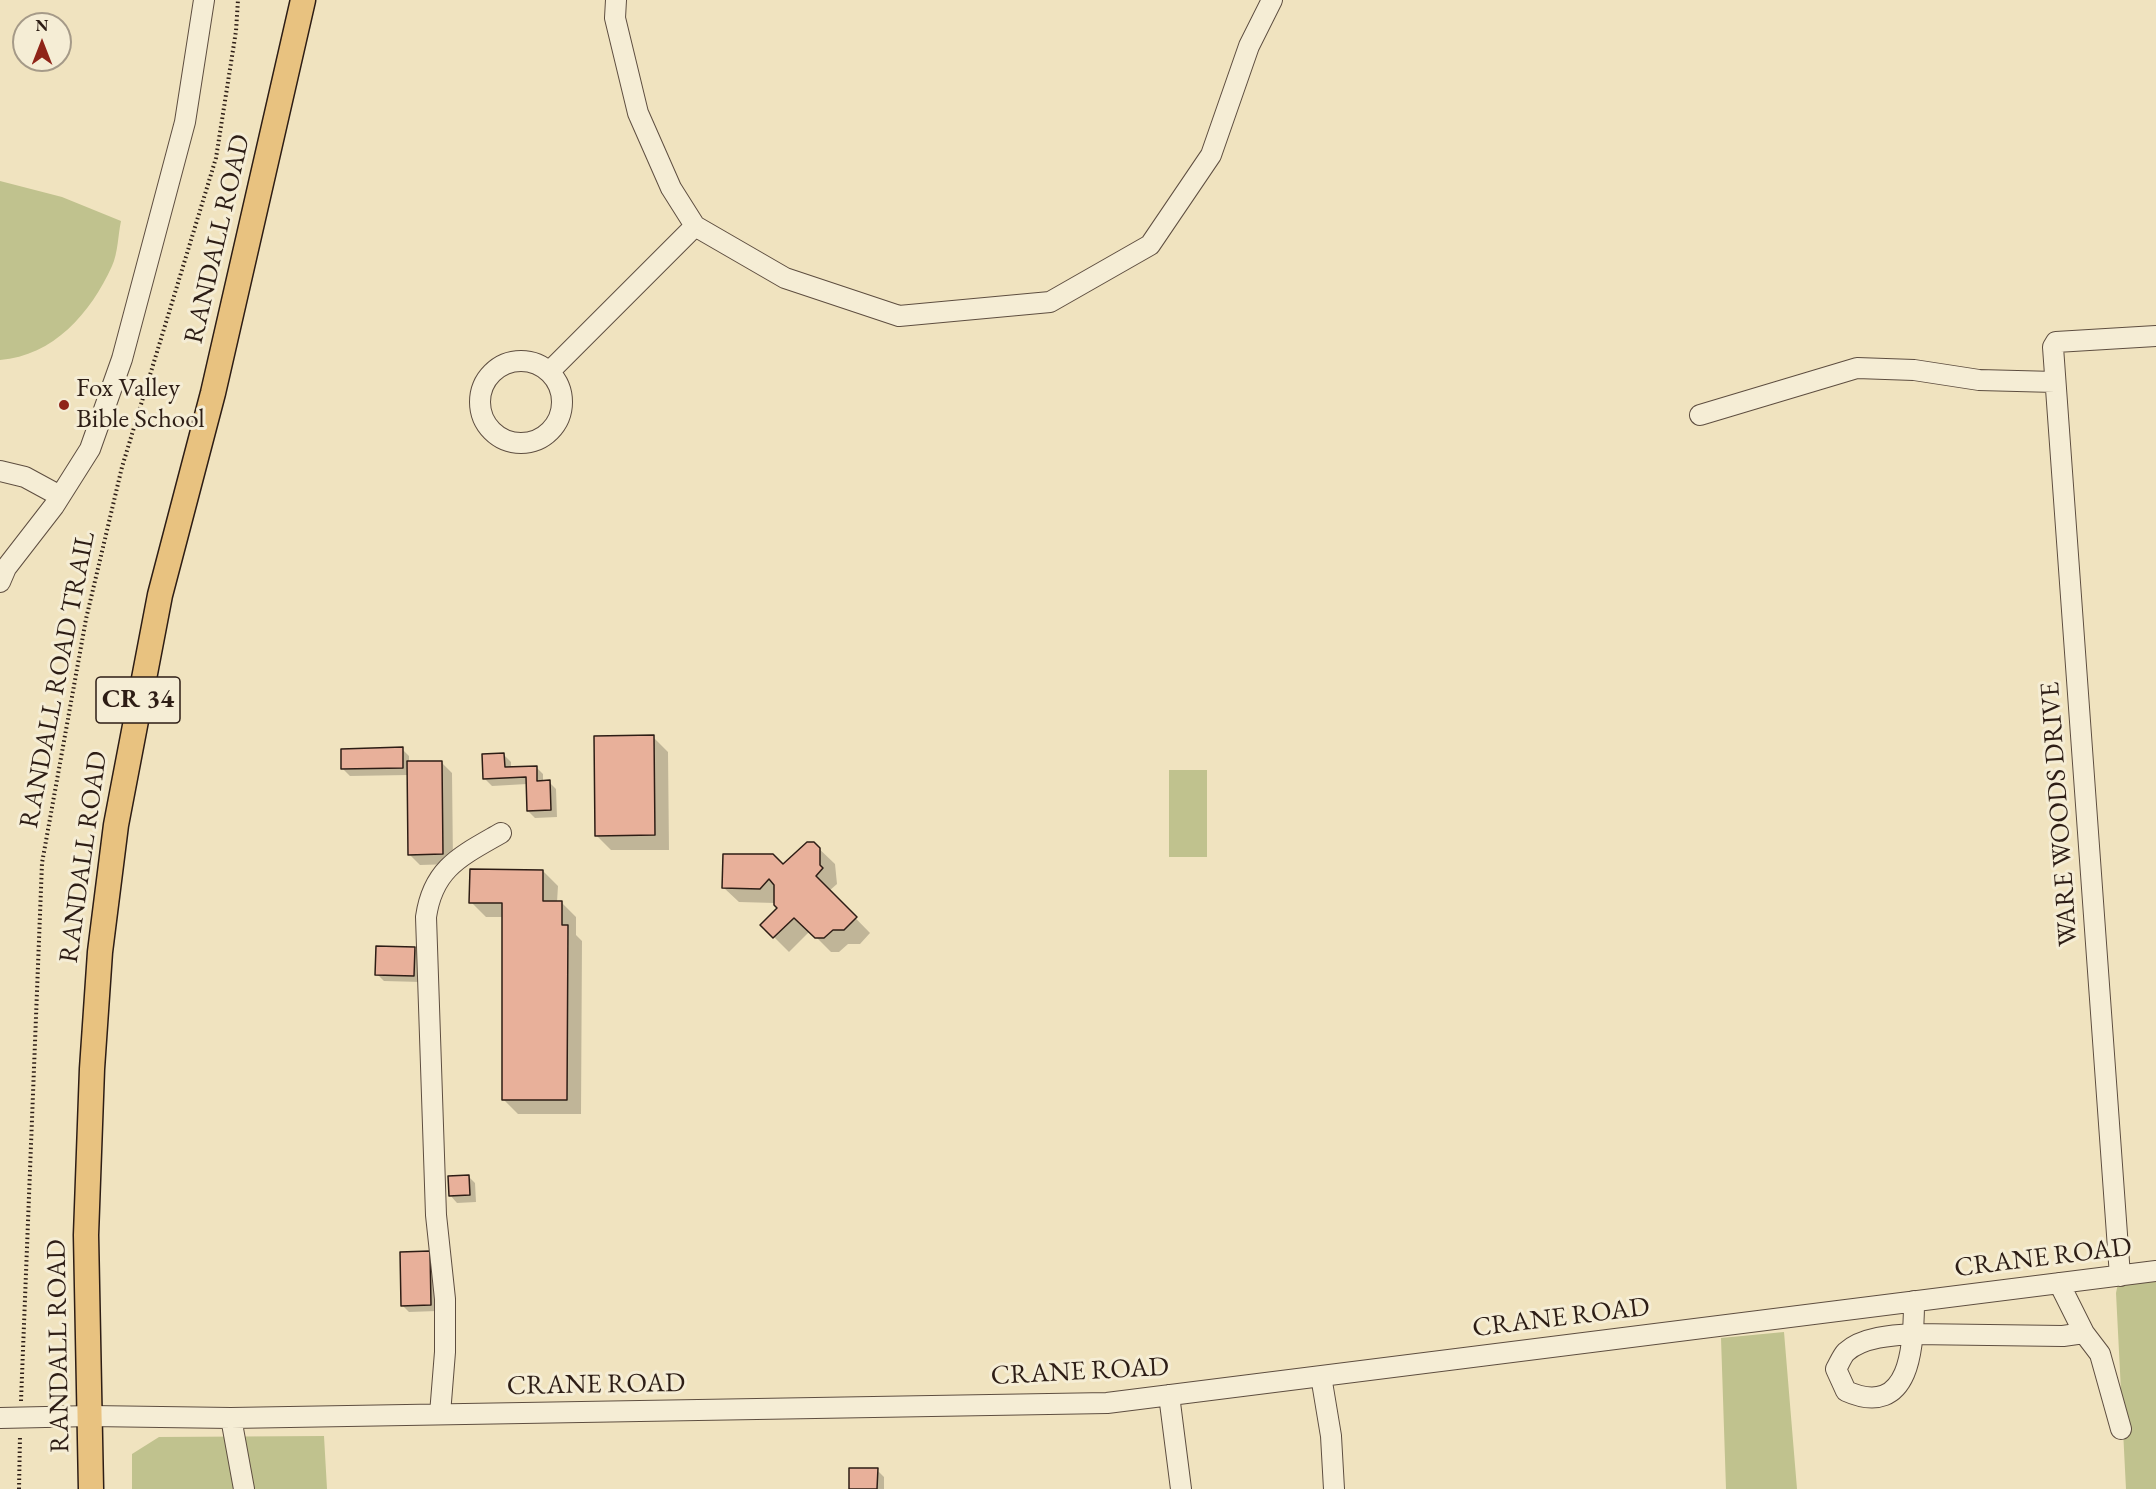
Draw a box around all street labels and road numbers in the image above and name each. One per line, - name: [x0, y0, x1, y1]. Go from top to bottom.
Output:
- street label: RANDALL ROAD: [178, 131, 258, 347]
- street label: RANDALL ROAD TRAIL: [13, 529, 103, 831]
- road number: CR 34: [96, 677, 180, 723]
- street label: WARE WOODS DRIVE: [2035, 681, 2085, 947]
- street label: RANDALL ROAD: [53, 749, 115, 965]
- street label: CRANE ROAD: [1953, 1231, 2133, 1285]
- street label: RANDALL ROAD: [41, 1239, 77, 1453]
- street label: CRANE ROAD: [1471, 1291, 1651, 1345]
- street label: CRANE ROAD: [990, 1351, 1170, 1393]
- street label: CRANE ROAD: [507, 1367, 685, 1403]

